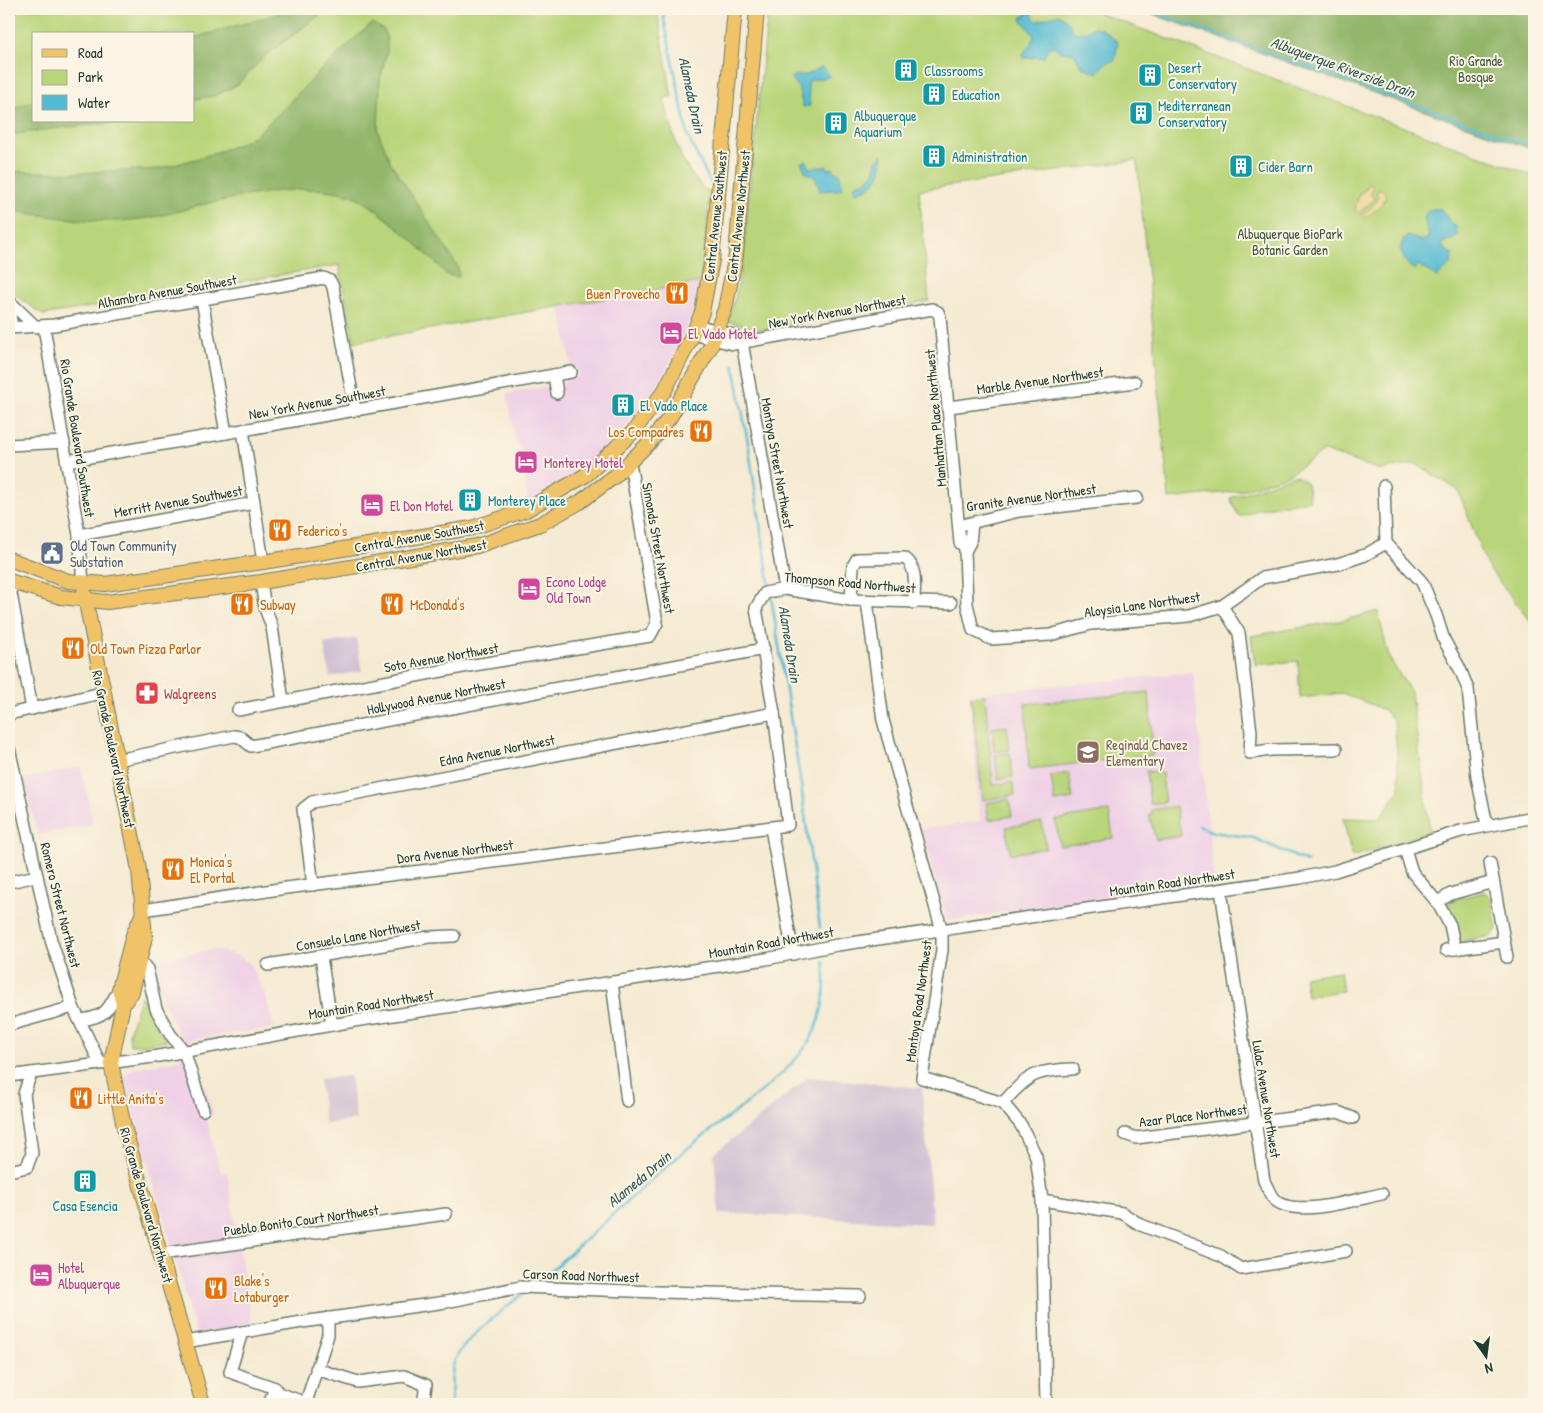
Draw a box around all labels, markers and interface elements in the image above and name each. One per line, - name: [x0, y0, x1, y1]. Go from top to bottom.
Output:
- water label: Albuquerque Riverside Drain: [1268, 31, 1419, 103]
- legend: [32, 32, 195, 122]
- text: Road: [78, 42, 103, 63]
- park label: Rio Grande Bosque: [1449, 51, 1503, 87]
- water label: Alameda Drain: [674, 55, 711, 136]
- building icon: Classrooms: [893, 57, 919, 83]
- place label: Desert Conservatory: [1168, 58, 1237, 94]
- place label: Classrooms: [924, 61, 983, 80]
- building icon: Desert Conservatory: [1137, 62, 1163, 88]
- text: Park: [78, 66, 103, 87]
- building icon: Education: [921, 81, 947, 107]
- place label: Education: [952, 85, 1000, 104]
- text: Water: [78, 92, 110, 113]
- place label: Mediterranean Conservatory: [1158, 96, 1231, 132]
- building icon: Mediterranean Conservatory: [1128, 100, 1154, 126]
- place label: Albuquerque Aquarium: [854, 106, 917, 142]
- building icon: Albuquerque Aquarium: [823, 110, 849, 136]
- building icon: Administration: [921, 143, 947, 169]
- place label: Administration: [952, 147, 1027, 166]
- street label: Central Avenue Southwest: [699, 149, 731, 282]
- street label: Central Avenue Northwest: [722, 149, 754, 283]
- building icon: Cider Barn: [1228, 153, 1254, 179]
- place label: Cider Barn: [1258, 157, 1313, 176]
- park label: Albuquerque BioPark Botanic Garden: [1237, 224, 1343, 259]
- street label: Alhambra Avenue Southwest: [96, 269, 238, 313]
- restaurant icon: Buen Provecho: [664, 280, 690, 306]
- place label: Buen Provecho: [586, 284, 660, 303]
- street label: New York Avenue Northwest: [767, 290, 907, 332]
- hotel icon: El Vado Motel: [658, 320, 684, 346]
- place label: El Vado Motel: [688, 324, 757, 343]
- street label: Manhattan Place Northwest: [920, 348, 950, 487]
- street label: Rio Grande Boulevard Southwest: [56, 358, 100, 519]
- street label: Marble Avenue Northwest: [975, 362, 1105, 398]
- street label: New York Avenue Southwest: [247, 381, 387, 423]
- building icon: El Vado Place: [610, 392, 636, 418]
- place label: El Vado Place: [640, 396, 708, 415]
- street label: Montoya Street Northwest: [756, 396, 799, 530]
- restaurant icon: Los Compadres: [688, 418, 714, 444]
- place label: Los Compadres: [608, 422, 684, 442]
- hotel icon: Monterey Motel: [513, 449, 539, 475]
- place label: Monterey Motel: [544, 453, 623, 473]
- street label: Granite Avenue Northwest: [965, 478, 1097, 516]
- street label: Merritt Avenue Southwest: [112, 480, 244, 522]
- street label: Simonds Street Northwest: [638, 481, 680, 615]
- building icon: Monterey Place: [457, 487, 483, 513]
- place label: Monterey Place: [488, 491, 566, 511]
- hotel icon: El Don Motel: [359, 492, 385, 518]
- place label: El Don Motel: [390, 496, 453, 515]
- street label: Central Avenue Southwest: [353, 515, 486, 557]
- restaurant icon: Federico's: [267, 517, 293, 543]
- place label: Federico's: [297, 521, 347, 540]
- street label: Central Avenue Northwest: [354, 534, 488, 576]
- place label: Old Town Community Substation: [70, 536, 177, 571]
- public building icon: Old Town Community Substation: [39, 540, 65, 566]
- street label: Thompson Road Northwest: [783, 567, 917, 598]
- place label: Econo Lodge Old Town: [546, 572, 607, 607]
- hotel icon: Econo Lodge Old Town: [516, 576, 542, 602]
- street label: Aloysia Lane Northwest: [1083, 586, 1201, 623]
- restaurant icon: Subway: [229, 591, 255, 617]
- restaurant icon: McDonald's: [379, 591, 405, 617]
- place label: Subway: [260, 595, 296, 615]
- place label: McDonald's: [410, 595, 465, 614]
- water label: Alameda Drain: [774, 604, 807, 685]
- restaurant icon: Old Town Pizza Parlor: [60, 635, 86, 661]
- street label: Soto Avenue Northwest: [382, 638, 500, 676]
- place label: Old Town Pizza Parlor: [90, 639, 202, 658]
- street label: Rio Grande Boulevard Northwest: [88, 668, 140, 830]
- street label: Hollywood Avenue Northwest: [365, 673, 507, 720]
- pharmacy icon: Walgreens: [134, 680, 160, 706]
- place label: Walgreens: [164, 684, 216, 704]
- street label: Edna Avenue Northwest: [438, 729, 556, 770]
- place label: Reginald Chavez Elementary: [1106, 735, 1188, 771]
- school or university icon: Reginald Chavez Elementary: [1075, 739, 1101, 765]
- street label: Dora Avenue Northwest: [396, 834, 514, 868]
- street label: Romero Street Northwest: [36, 840, 86, 970]
- place label: Monica's El Portal: [190, 852, 235, 887]
- restaurant icon: Monica's El Portal: [160, 856, 186, 882]
- street label: Mountain Road Northwest: [1108, 864, 1236, 900]
- street label: Consuelo Lane Northwest: [294, 915, 422, 955]
- street label: Mountain Road Northwest: [707, 922, 835, 962]
- street label: Montoya Road Northwest: [900, 939, 937, 1063]
- street label: Mountain Road Northwest: [307, 985, 435, 1023]
- street label: Lulac Avenue Northwest: [1248, 1039, 1286, 1159]
- restaurant icon: Little Anita’s: [68, 1085, 94, 1111]
- place label: Little Anita’s: [98, 1089, 164, 1108]
- street label: Azar Place Northwest: [1138, 1099, 1248, 1131]
- street label: Rio Grande Boulevard Northwest: [116, 1125, 178, 1285]
- water label: Alameda Drain: [603, 1145, 676, 1212]
- building icon: Casa Esencia: [72, 1168, 98, 1194]
- place label: Casa Esencia: [53, 1196, 118, 1215]
- street label: Pueblo Bonito Court Northwest: [222, 1200, 380, 1240]
- place label: Hotel Albuquerque: [58, 1258, 121, 1294]
- hotel icon: Hotel Albuquerque: [28, 1262, 54, 1288]
- street label: Carson Road Northwest: [522, 1263, 640, 1287]
- place label: Blake's Lotaburger: [234, 1271, 290, 1307]
- restaurant icon: Blake's Lotaburger: [203, 1275, 229, 1301]
- north arrow: [1460, 1330, 1510, 1380]
- text: N: [1483, 1359, 1495, 1379]

